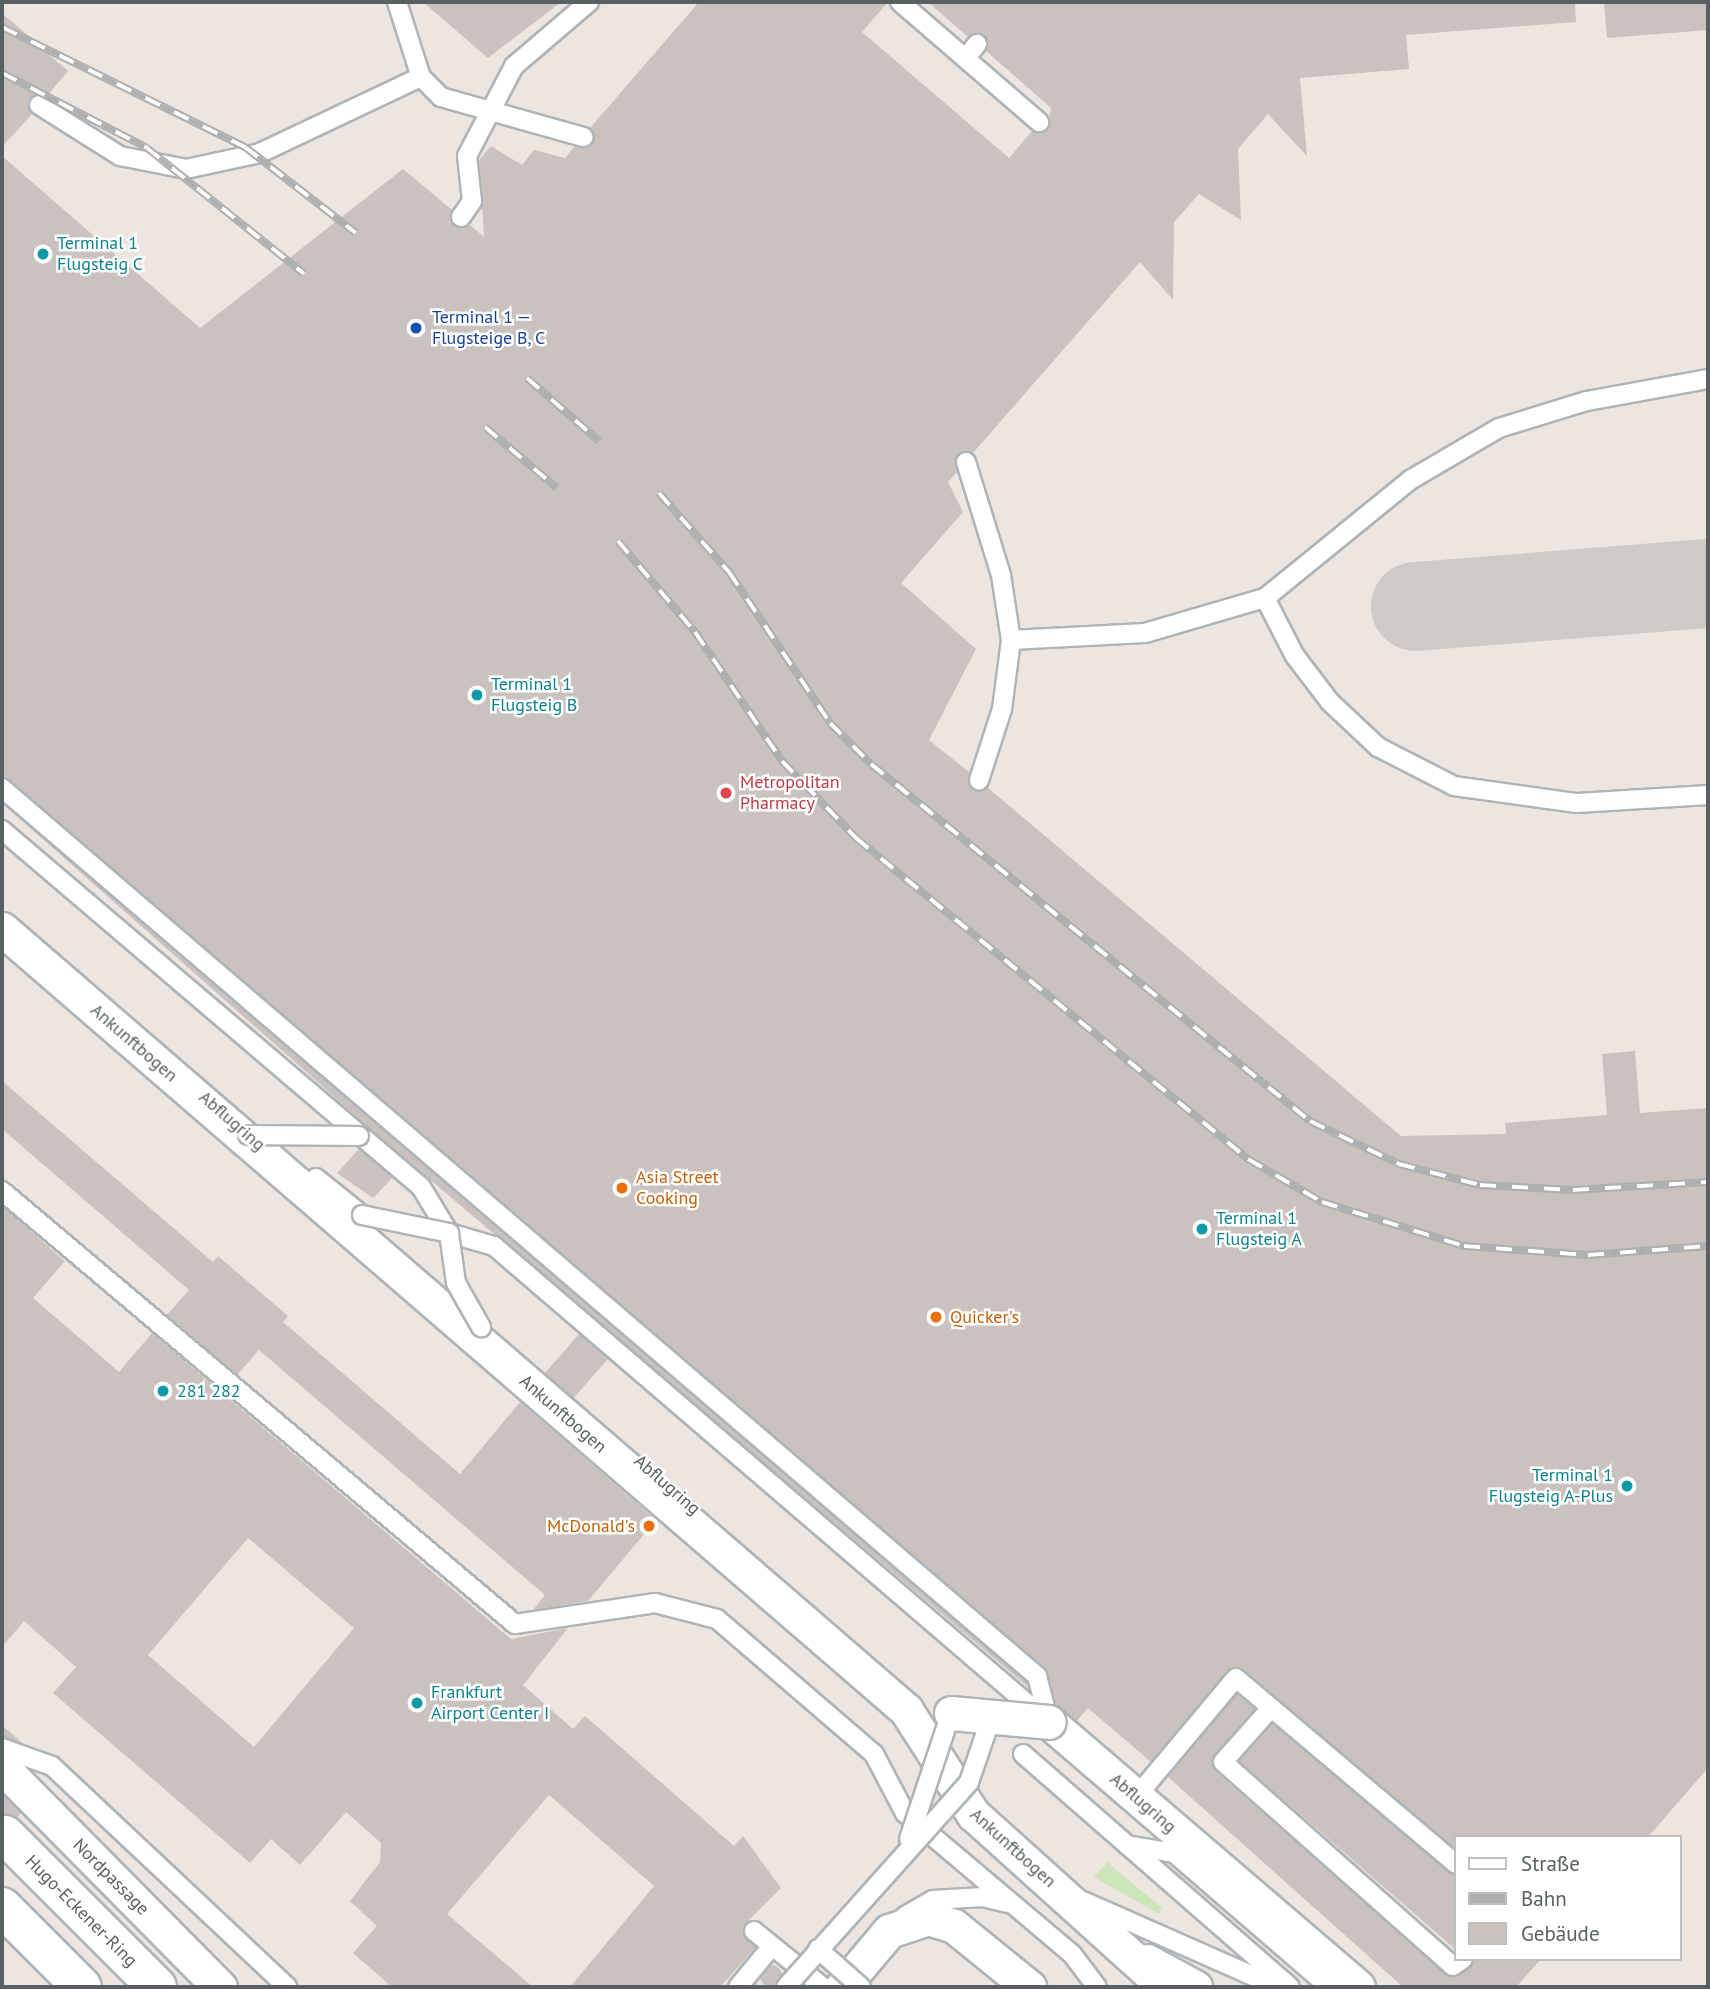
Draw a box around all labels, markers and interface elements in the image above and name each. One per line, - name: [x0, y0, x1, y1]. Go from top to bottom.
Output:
- place label: Terminal 1 Flugsteig C: [57, 233, 143, 276]
- marker: Terminal 1 Flugsteig C: [35, 246, 51, 262]
- place label: Terminal 1 — Flugsteige B, C: [432, 307, 547, 350]
- marker: Terminal 1 — Flugsteige B, C: [406, 318, 426, 338]
- place label: Terminal 1 Flugsteig B: [491, 674, 577, 716]
- marker: Terminal 1 Flugsteig B: [469, 687, 485, 703]
- place label: Metropolitan Pharmacy: [740, 772, 840, 814]
- marker: Metropolitan Pharmacy: [718, 785, 734, 801]
- street label: Ankunftbogen: [86, 999, 182, 1087]
- street label: Abflugring: [195, 1086, 269, 1156]
- place label: Asia Street Cooking: [636, 1167, 719, 1210]
- marker: Asia Street Cooking: [614, 1180, 630, 1196]
- place label: Terminal 1 Flugsteig A: [1216, 1208, 1302, 1250]
- marker: Terminal 1 Flugsteig A: [1194, 1221, 1210, 1237]
- place label: Quicker's: [950, 1306, 1019, 1328]
- marker: Quicker's: [928, 1309, 944, 1325]
- street label: Ankunftbogen: [515, 1370, 611, 1458]
- place label: 281 282: [177, 1380, 241, 1402]
- marker: 281 282: [155, 1383, 171, 1399]
- street label: Abflugring: [630, 1450, 704, 1520]
- place label: Terminal 1 Flugsteig A-Plus: [1488, 1465, 1613, 1508]
- marker: Terminal 1 Flugsteig A-Plus: [1619, 1478, 1635, 1494]
- place label: McDonald's: [547, 1515, 635, 1537]
- marker: McDonald's: [641, 1518, 657, 1534]
- place label: Frankfurt Airport Center I: [431, 1682, 549, 1724]
- marker: Frankfurt Airport Center I: [409, 1695, 425, 1711]
- street label: Abflugring: [1106, 1768, 1180, 1838]
- street label: Ankunftbogen: [966, 1804, 1060, 1892]
- street label: Nordpassage: [68, 1834, 154, 1920]
- legend: [1454, 1835, 1682, 1961]
- street label: Hugo-Eckener-Ring: [20, 1850, 142, 1972]
- text: Straße: [1521, 1850, 1580, 1877]
- text: Bahn: [1521, 1885, 1567, 1912]
- text: Gebäude: [1521, 1920, 1600, 1947]

